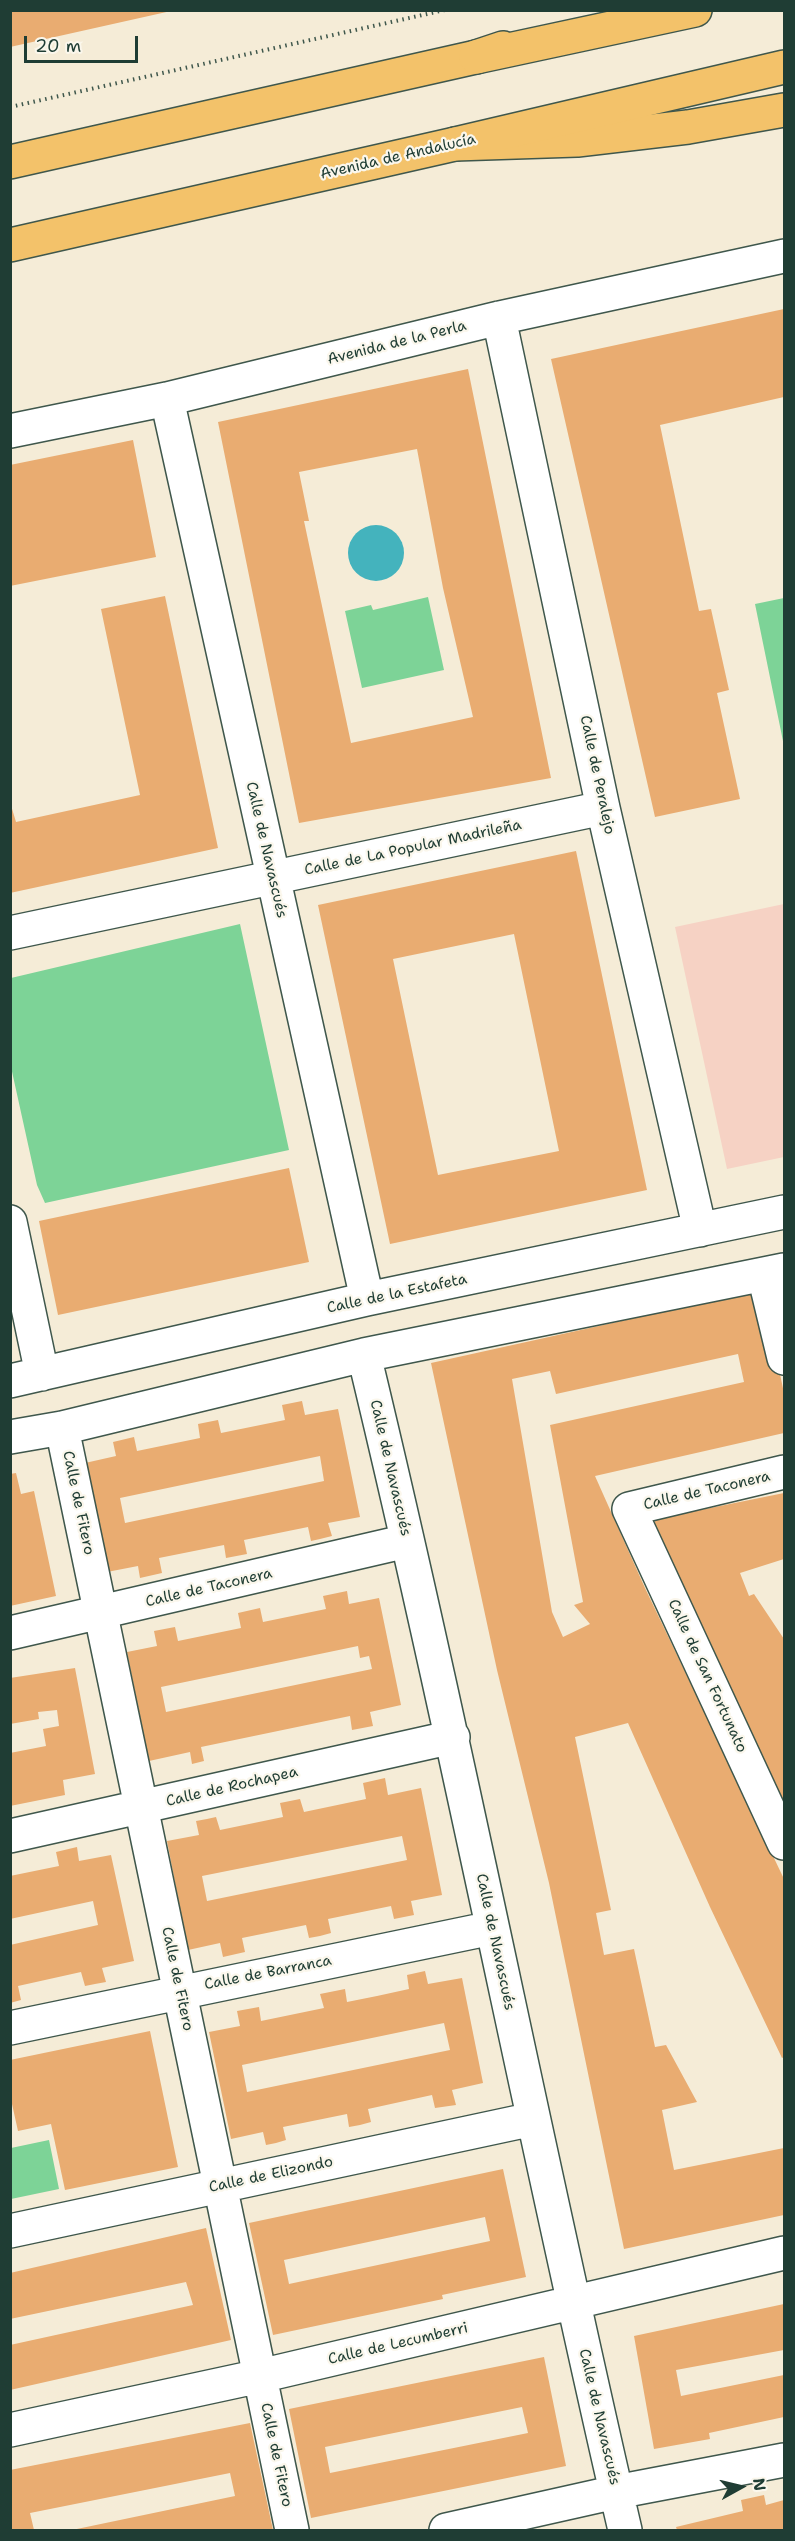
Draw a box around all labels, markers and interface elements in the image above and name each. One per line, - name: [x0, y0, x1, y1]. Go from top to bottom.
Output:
- scale bar: [27, 24, 141, 62]
- text: 20 m: [35, 34, 81, 58]
- street label: Avenida de Andalucía: [319, 130, 477, 184]
- street label: Avenida de la Perla: [326, 317, 468, 369]
- street label: Calle de Peralejo: [576, 714, 618, 836]
- street label: Calle de Navascués: [242, 780, 290, 920]
- street label: Calle de La Popular Madrileña: [303, 816, 523, 880]
- street label: Calle de la Estafeta: [325, 1270, 469, 1318]
- street label: Calle de Navascués: [366, 1398, 414, 1538]
- street label: Calle de Fitero: [58, 1449, 98, 1557]
- street label: Calle de Taconera: [642, 1468, 772, 1514]
- street label: Calle de Taconera: [144, 1565, 274, 1611]
- street label: Calle de San Fortunato: [664, 1596, 750, 1756]
- street label: Calle de Rochapea: [164, 1763, 300, 1811]
- street label: Calle de Navascués: [472, 1872, 518, 2012]
- street label: Calle de Fitero: [157, 1925, 197, 2033]
- street label: Calle de Barranca: [203, 1952, 333, 1994]
- street label: Calle de Elizondo: [207, 2153, 335, 2197]
- street label: Calle de Lecumberri: [326, 2319, 470, 2369]
- street label: Calle de Navascués: [575, 2347, 623, 2487]
- street label: Calle de Fitero: [256, 2401, 296, 2509]
- north arrow: [711, 2457, 771, 2517]
- text: N: [748, 2477, 771, 2492]

